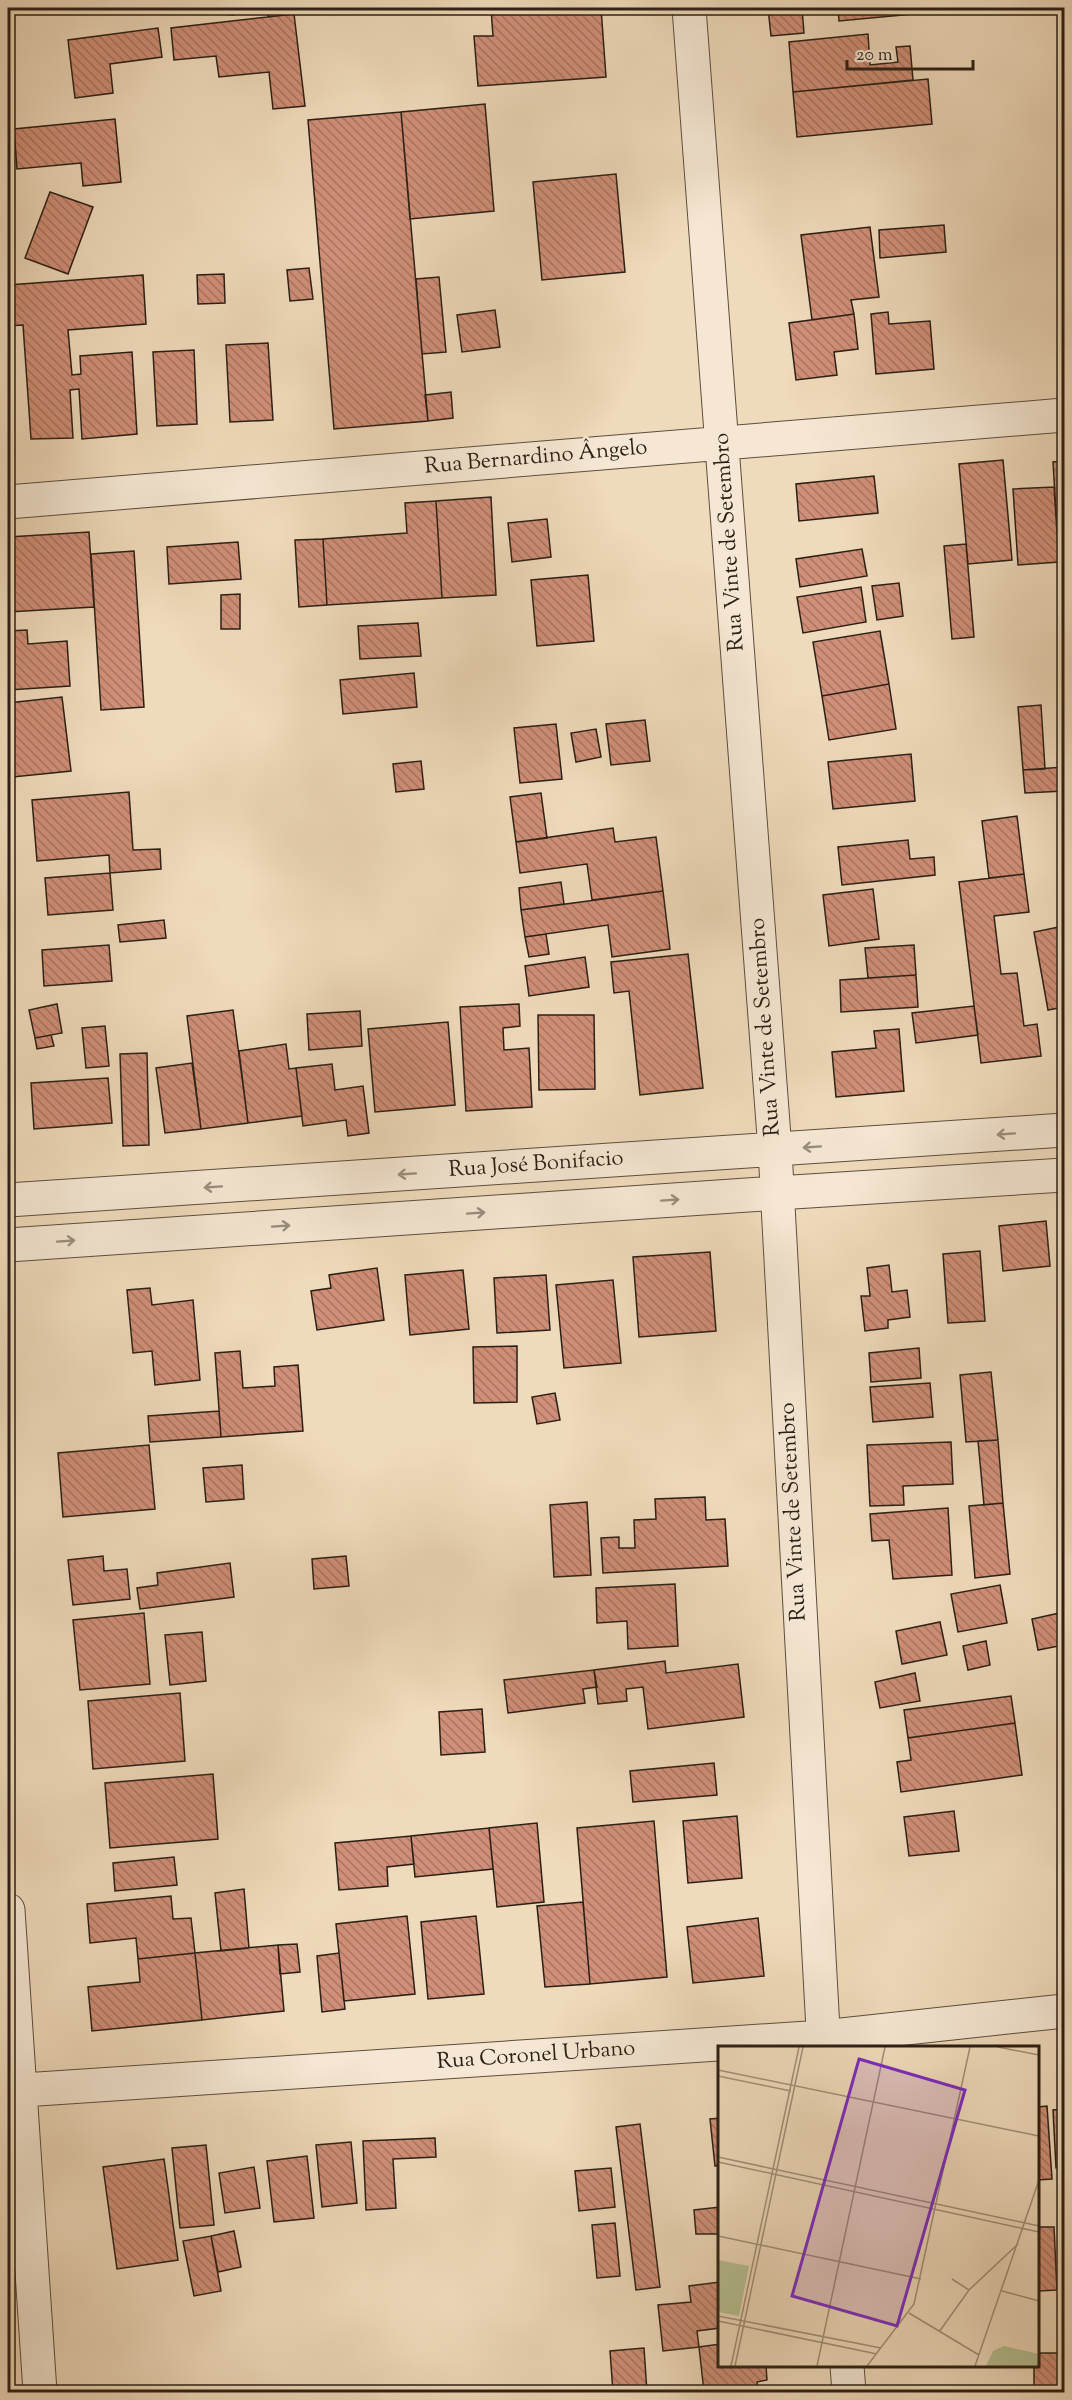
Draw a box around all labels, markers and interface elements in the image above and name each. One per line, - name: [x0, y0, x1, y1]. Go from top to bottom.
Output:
- scale bar: [847, 33, 973, 71]
- text: 20 m: [856, 43, 893, 69]
- street label: Rua Bernardino Ângelo: [423, 432, 649, 484]
- street label: Rua Vinte de Setembro: [706, 432, 754, 652]
- street label: Rua Vinte de Setembro: [742, 917, 790, 1137]
- one-way arrow: [997, 1129, 1017, 1140]
- one-way arrow: [802, 1142, 822, 1153]
- street label: Rua José Bonifacio: [447, 1143, 625, 1187]
- one-way arrow: [398, 1169, 418, 1180]
- one-way arrow: [203, 1181, 223, 1192]
- one-way arrow: [660, 1194, 680, 1205]
- one-way arrow: [465, 1207, 485, 1218]
- one-way arrow: [271, 1221, 291, 1232]
- one-way arrow: [55, 1235, 75, 1246]
- street label: Rua Vinte de Setembro: [772, 1402, 816, 1622]
- street label: Rua Coronel Urbano: [436, 2033, 636, 2079]
- inset map: [718, 2046, 1039, 2367]

